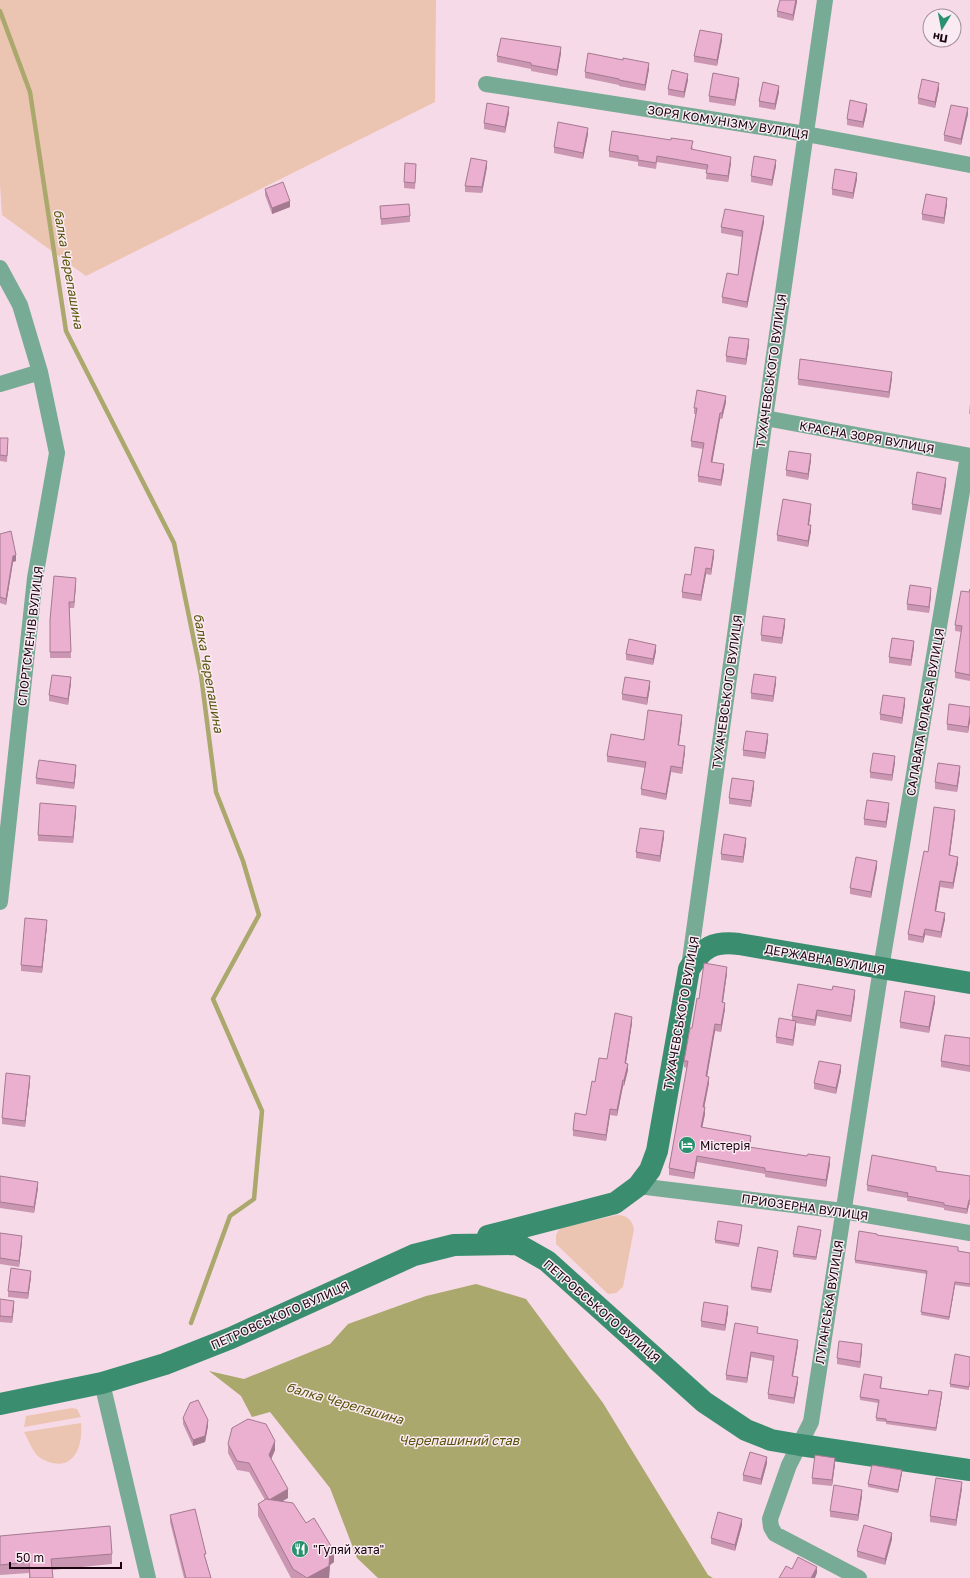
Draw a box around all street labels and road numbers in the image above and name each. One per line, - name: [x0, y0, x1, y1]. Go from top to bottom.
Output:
- street label: ЗОРЯ КОМУНІЗМУ ВУЛИЦЯ: [646, 102, 810, 142]
- street label: ТУХАЧЕВСЬКОГО ВУЛИЦЯ: [753, 293, 789, 449]
- street label: КРАСНА ЗОРЯ ВУЛИЦЯ: [798, 418, 936, 456]
- street label: СПОРТСМЕНІВ ВУЛИЦЯ: [14, 565, 46, 707]
- street label: ТУХАЧЕВСЬКОГО ВУЛИЦЯ: [709, 614, 745, 770]
- street label: САЛАВАТА ЮЛАЄВА ВУЛИЦЯ: [903, 627, 947, 797]
- street label: ТУХАЧЕВСЬКОГО ВУЛИЦЯ: [660, 935, 702, 1091]
- street label: ДЕРЖАВНА ВУЛИЦЯ: [764, 941, 886, 977]
- street label: ПРИОЗЕРНА ВУЛИЦЯ: [741, 1191, 869, 1223]
- street label: ЛУГАНСЬКА ВУЛИЦЯ: [812, 1239, 846, 1365]
- street label: ПЕТРОВСЬКОГО ВУЛИЦЯ: [540, 1256, 664, 1366]
- street label: ПЕТРОВСЬКОГО ВУЛИЦЯ: [208, 1278, 352, 1352]

